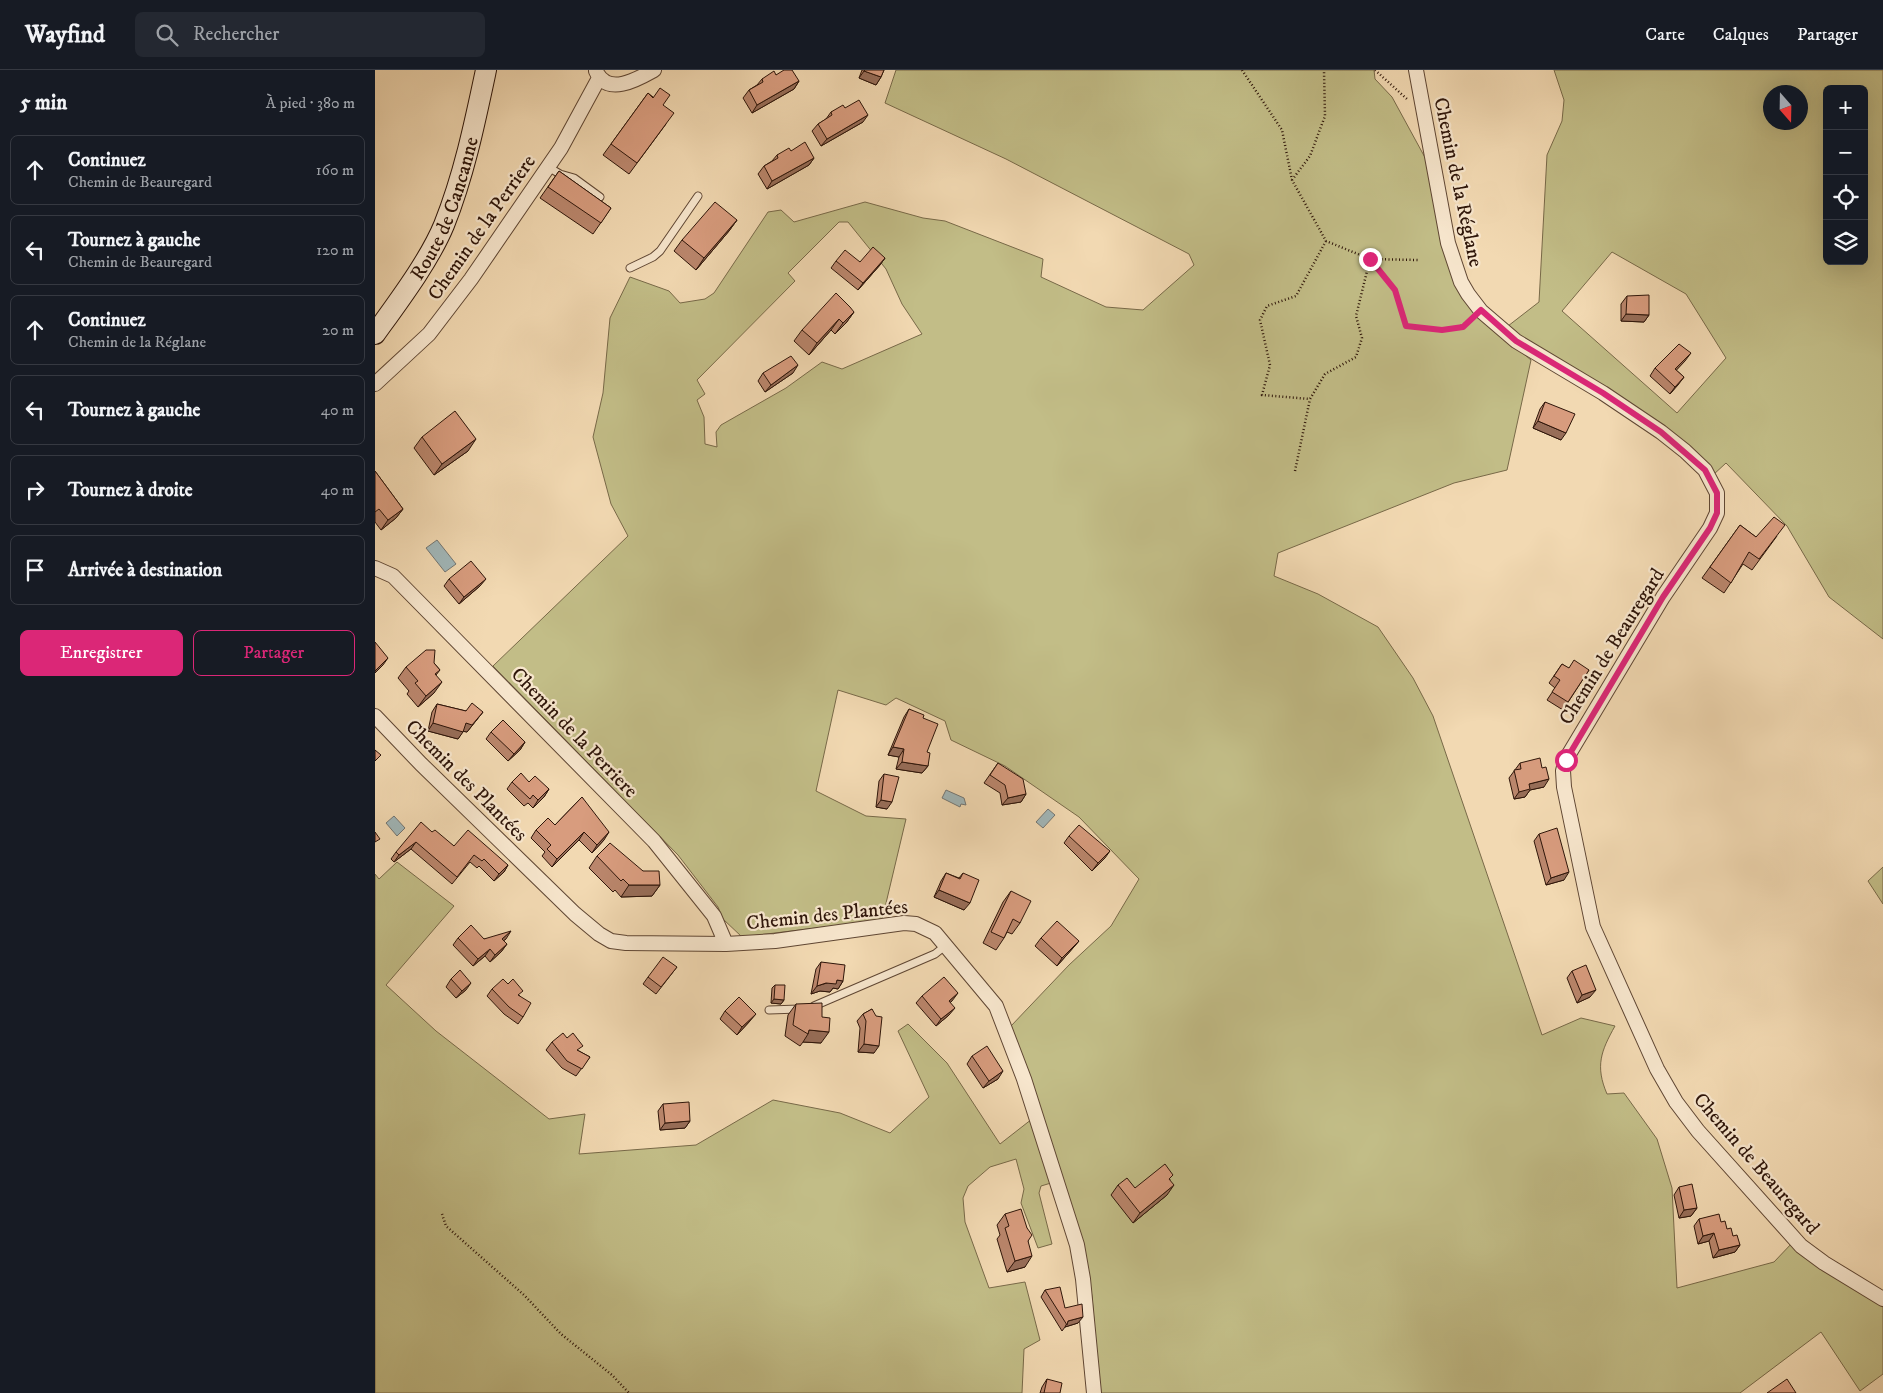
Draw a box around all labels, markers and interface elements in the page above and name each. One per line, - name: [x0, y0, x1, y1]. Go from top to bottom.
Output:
- search box: [135, 12, 485, 57]
- text: Wayfind: [25, 20, 105, 50]
- icon: search: [153, 21, 181, 49]
- text: Rechercher: [193, 23, 279, 46]
- text: Carte: [1645, 24, 1685, 46]
- text: Calques: [1713, 24, 1769, 46]
- text: Partager: [1797, 24, 1858, 46]
- north arrow: [1763, 85, 1808, 130]
- map controls: [1823, 85, 1868, 265]
- button: +: [1823, 85, 1868, 130]
- text: 5 min: [20, 90, 67, 116]
- text: À pied · 380 m: [266, 93, 355, 113]
- street label: Chemin de la Réglane: [1427, 95, 1488, 269]
- button: −: [1823, 130, 1868, 175]
- street label: Route de Cancanne: [405, 134, 485, 285]
- text: Continuez: [68, 149, 146, 172]
- street label: Chemin de la Perriere: [423, 150, 542, 305]
- icon: ahead: [21, 156, 49, 184]
- text: 160 m: [316, 160, 354, 180]
- text: Chemin de Beauregard: [68, 172, 212, 192]
- button: locate: [1823, 175, 1868, 220]
- button: layers: [1823, 220, 1868, 265]
- text: Tournez à gauche: [68, 229, 200, 252]
- icon: left: [21, 236, 49, 264]
- text: 120 m: [316, 240, 354, 260]
- route end: [1359, 248, 1382, 271]
- text: Chemin de Beauregard: [68, 252, 212, 272]
- text: Continuez: [68, 309, 146, 332]
- icon: ahead: [21, 316, 49, 344]
- text: 20 m: [322, 320, 354, 340]
- text: Chemin de la Réglane: [68, 332, 206, 352]
- icon: left: [21, 396, 49, 424]
- text: Tournez à gauche: [68, 399, 200, 422]
- text: 40 m: [321, 400, 354, 420]
- icon: right: [21, 476, 49, 504]
- text: Tournez à droite: [68, 479, 193, 502]
- text: 40 m: [321, 480, 354, 500]
- icon: arrive: [21, 556, 49, 584]
- text: Arrivée à destination: [68, 559, 222, 582]
- street label: Chemin de Beauregard: [1554, 564, 1671, 730]
- button: Enregistrer: [20, 630, 183, 676]
- button: Partager: [193, 630, 355, 676]
- street label: Chemin de la Perriere: [505, 663, 643, 804]
- street label: Chemin des Plantées: [400, 715, 532, 847]
- route start: [1555, 749, 1578, 772]
- street label: Chemin des Plantées: [745, 895, 909, 936]
- street label: Chemin de Beauregard: [1687, 1088, 1824, 1240]

